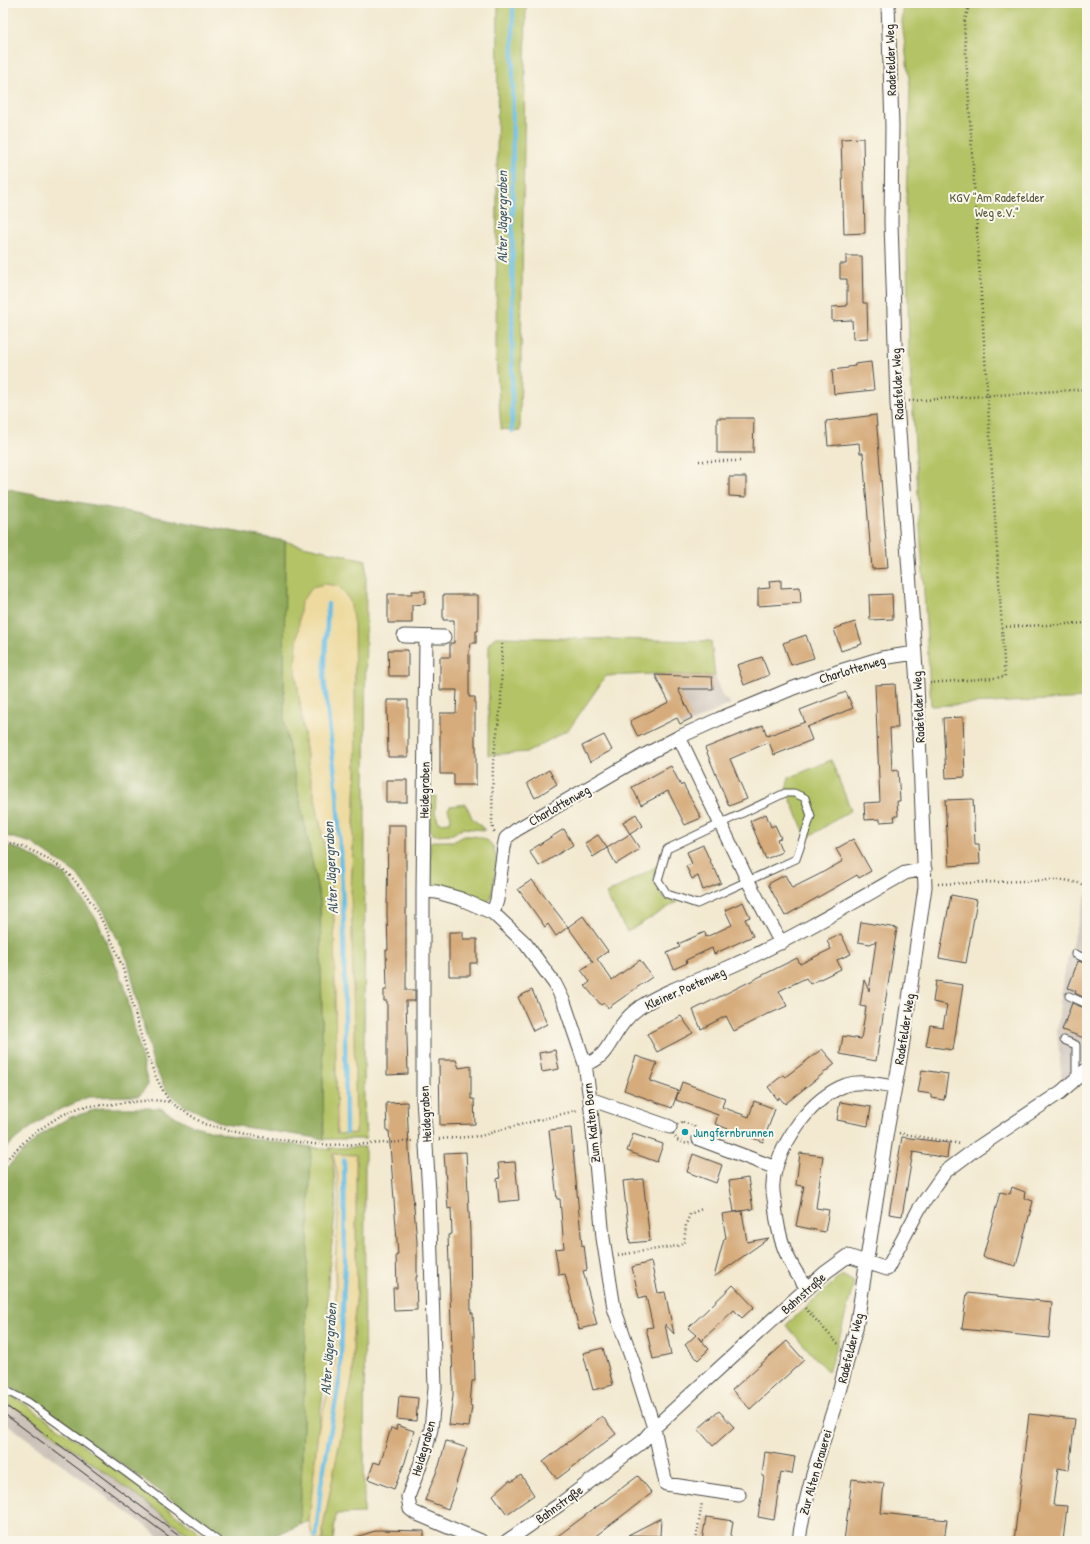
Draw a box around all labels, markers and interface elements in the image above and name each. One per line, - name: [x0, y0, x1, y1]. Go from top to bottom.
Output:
- street label: Radefelder Weg: [880, 24, 900, 96]
- water label: Alter Jägergraben: [492, 169, 512, 263]
- park label: KGV "Am Radefelder Weg e.V.": [949, 188, 1045, 221]
- street label: Radefelder Weg: [886, 347, 908, 420]
- street label: Charlottenweg: [817, 650, 888, 688]
- street label: Radefelder Weg: [907, 670, 929, 743]
- street label: Heidegraben: [415, 761, 433, 819]
- street label: Charlottenweg: [525, 780, 593, 830]
- water label: Alter Jägergraben: [318, 820, 343, 915]
- street label: Kleiner Poetenweg: [642, 962, 728, 1014]
- street label: Radefelder Weg: [889, 992, 919, 1066]
- street label: Zum Kalten Born: [578, 1082, 604, 1164]
- street label: Heidegraben: [415, 1085, 435, 1143]
- place label: Jungfernbrunnen: [693, 1123, 774, 1141]
- marker: Jungfernbrunnen: [680, 1127, 690, 1137]
- street label: Bahnstraße: [777, 1268, 829, 1318]
- water label: Alter Jägergraben: [315, 1301, 342, 1396]
- street label: Radefelder Weg: [833, 1311, 867, 1385]
- street label: Heidegraben: [407, 1418, 439, 1478]
- street label: Zur Alten Brauerei: [794, 1427, 836, 1517]
- street label: Bahnstraße: [532, 1481, 586, 1527]

